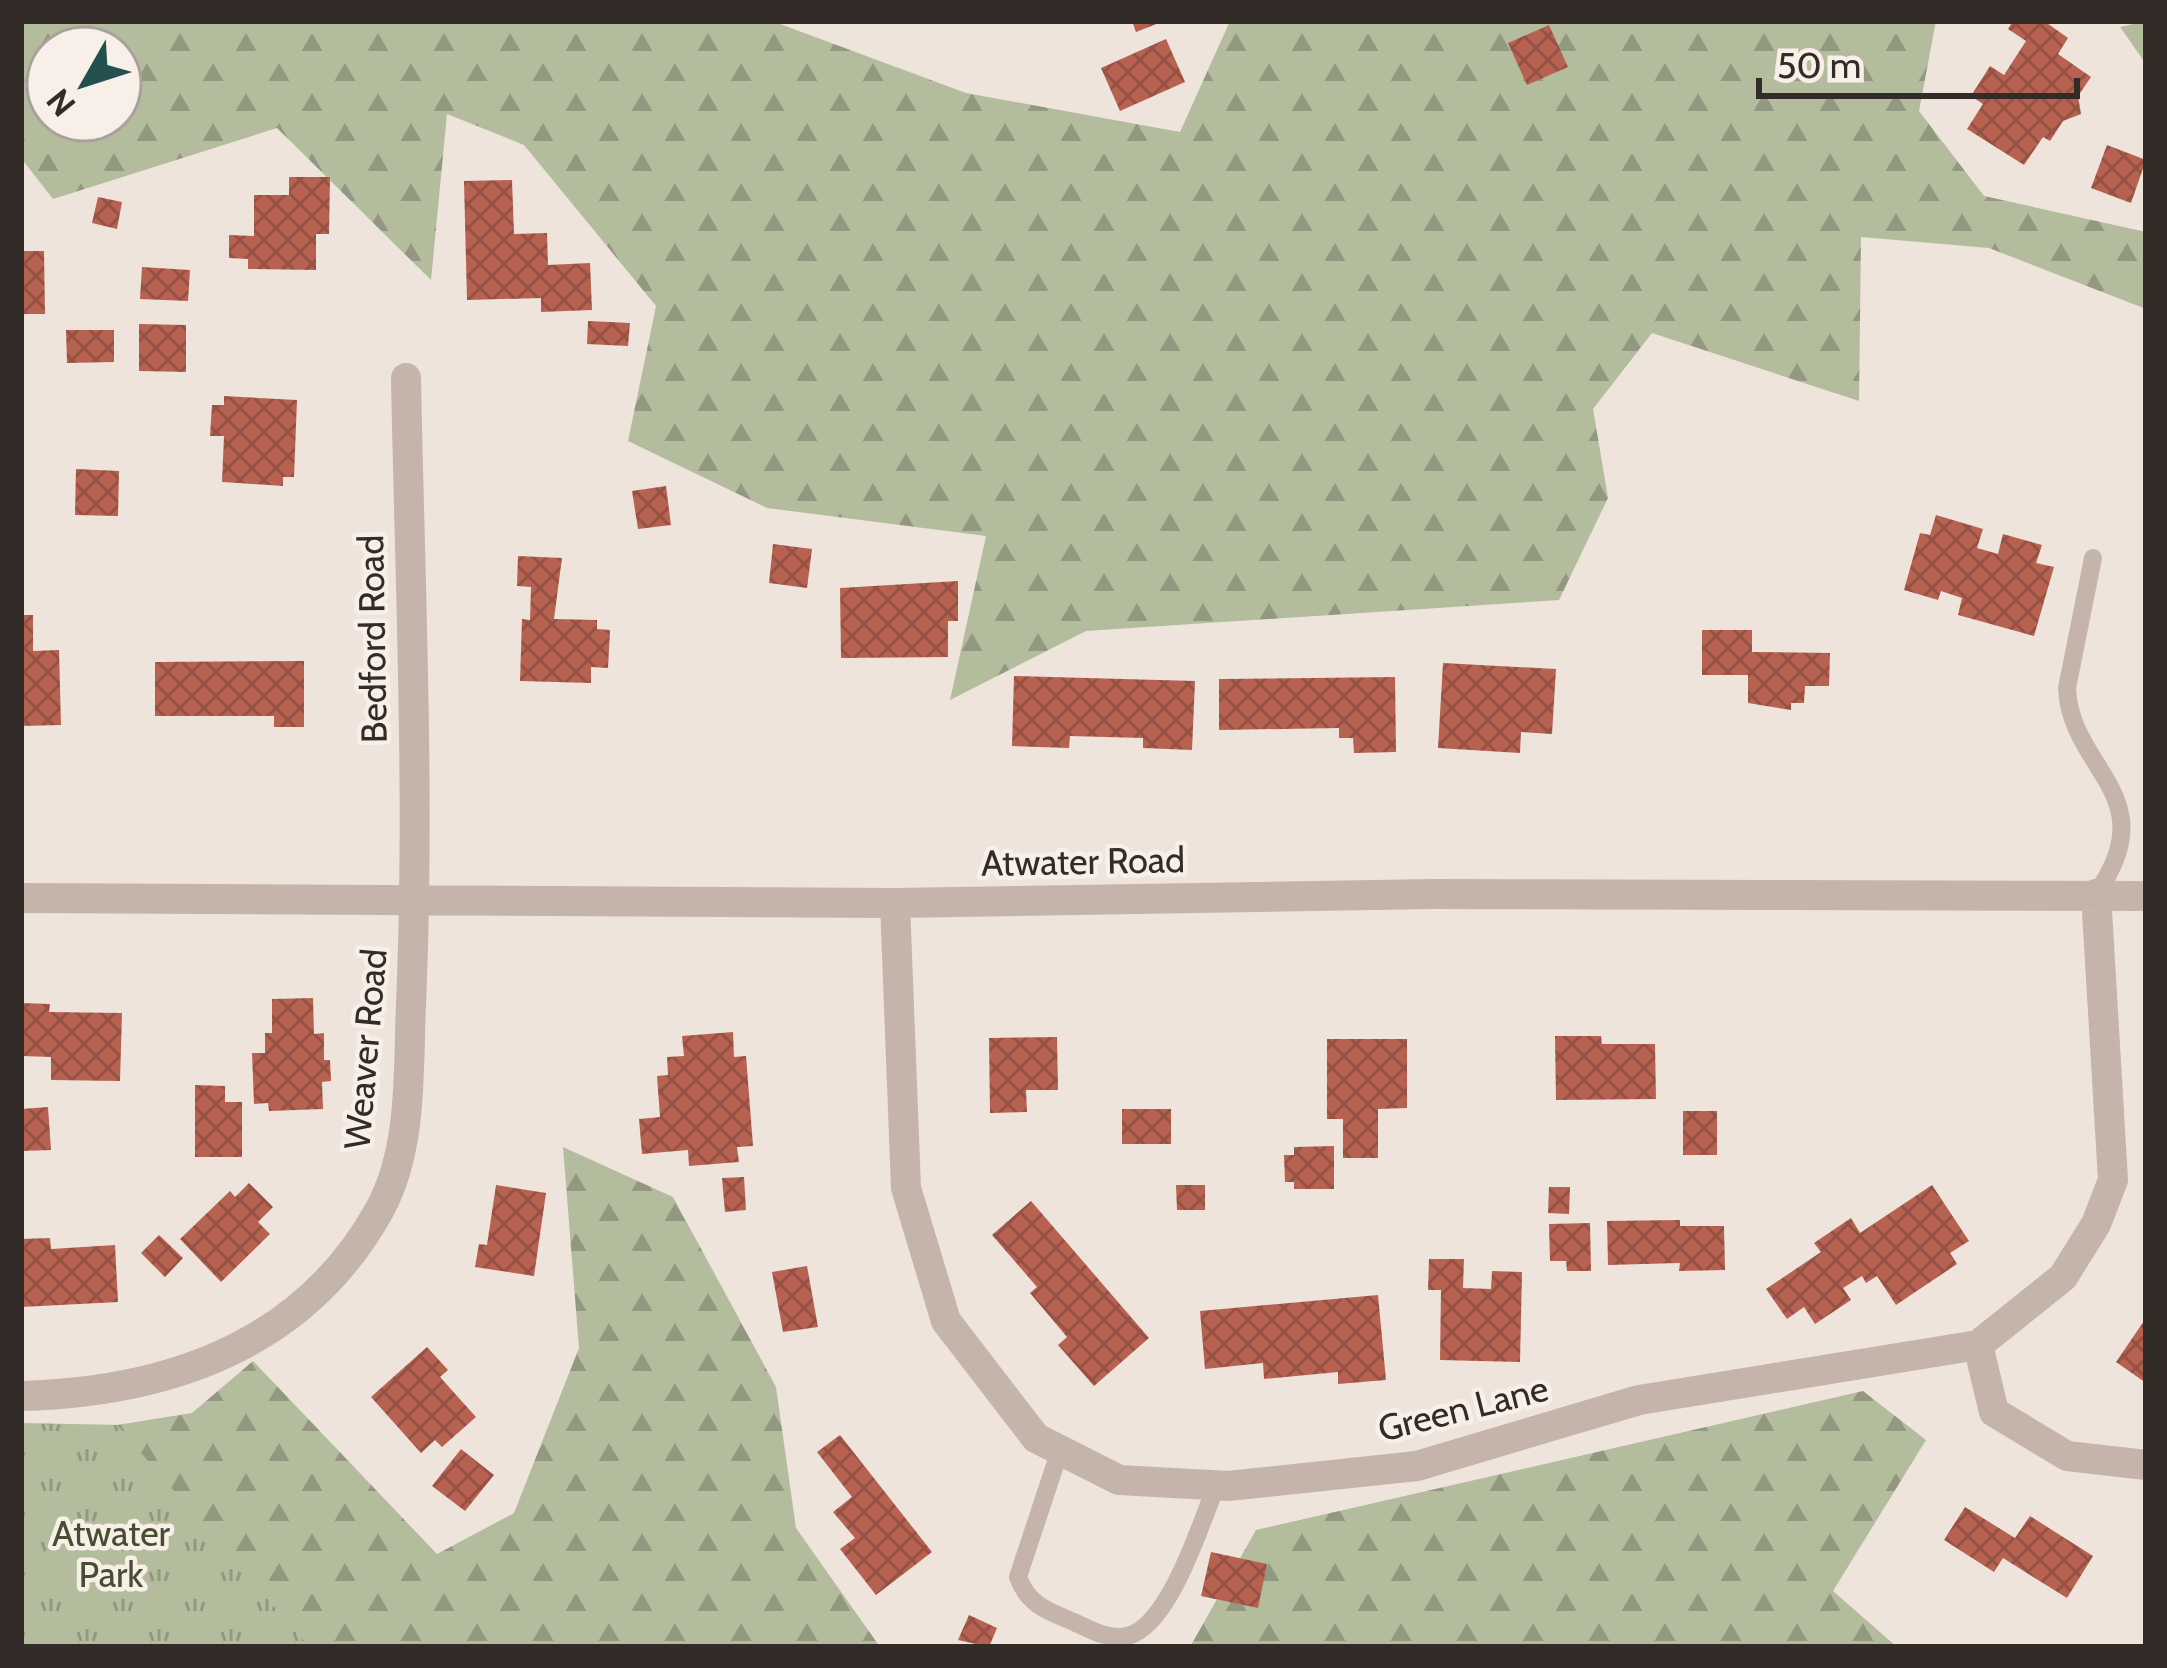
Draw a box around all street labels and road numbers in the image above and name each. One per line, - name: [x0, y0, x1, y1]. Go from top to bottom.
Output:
- street label: Bedford Road: [348, 534, 396, 744]
- street label: Atwater Road: [981, 837, 1185, 885]
- street label: Weaver Road: [334, 947, 396, 1151]
- street label: Green Lane: [1373, 1366, 1553, 1450]

